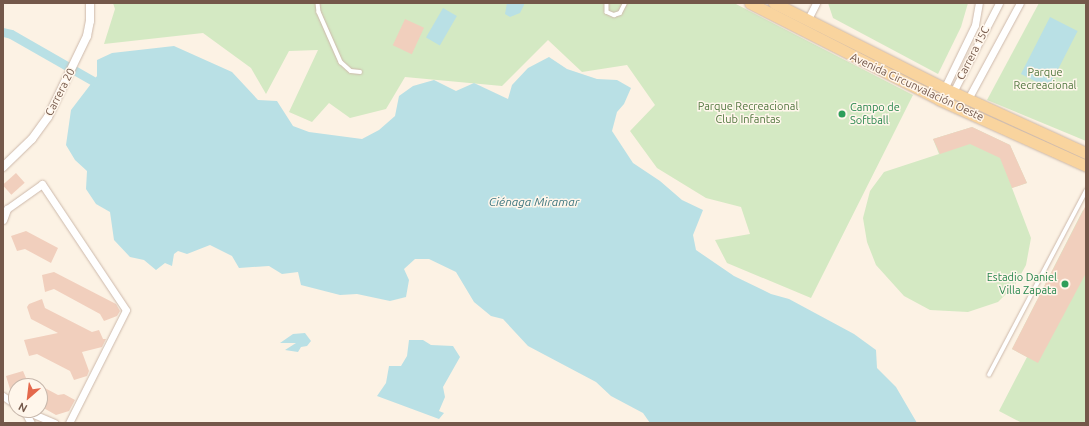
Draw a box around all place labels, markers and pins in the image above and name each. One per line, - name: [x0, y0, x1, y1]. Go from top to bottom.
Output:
- place label: Campo de Softball: [850, 101, 900, 127]
- marker: Campo de Softball: [837, 109, 847, 119]
- place label: Estadio Daniel Villa Zapata: [987, 271, 1057, 297]
- marker: Estadio Daniel Villa Zapata: [1060, 279, 1070, 289]

